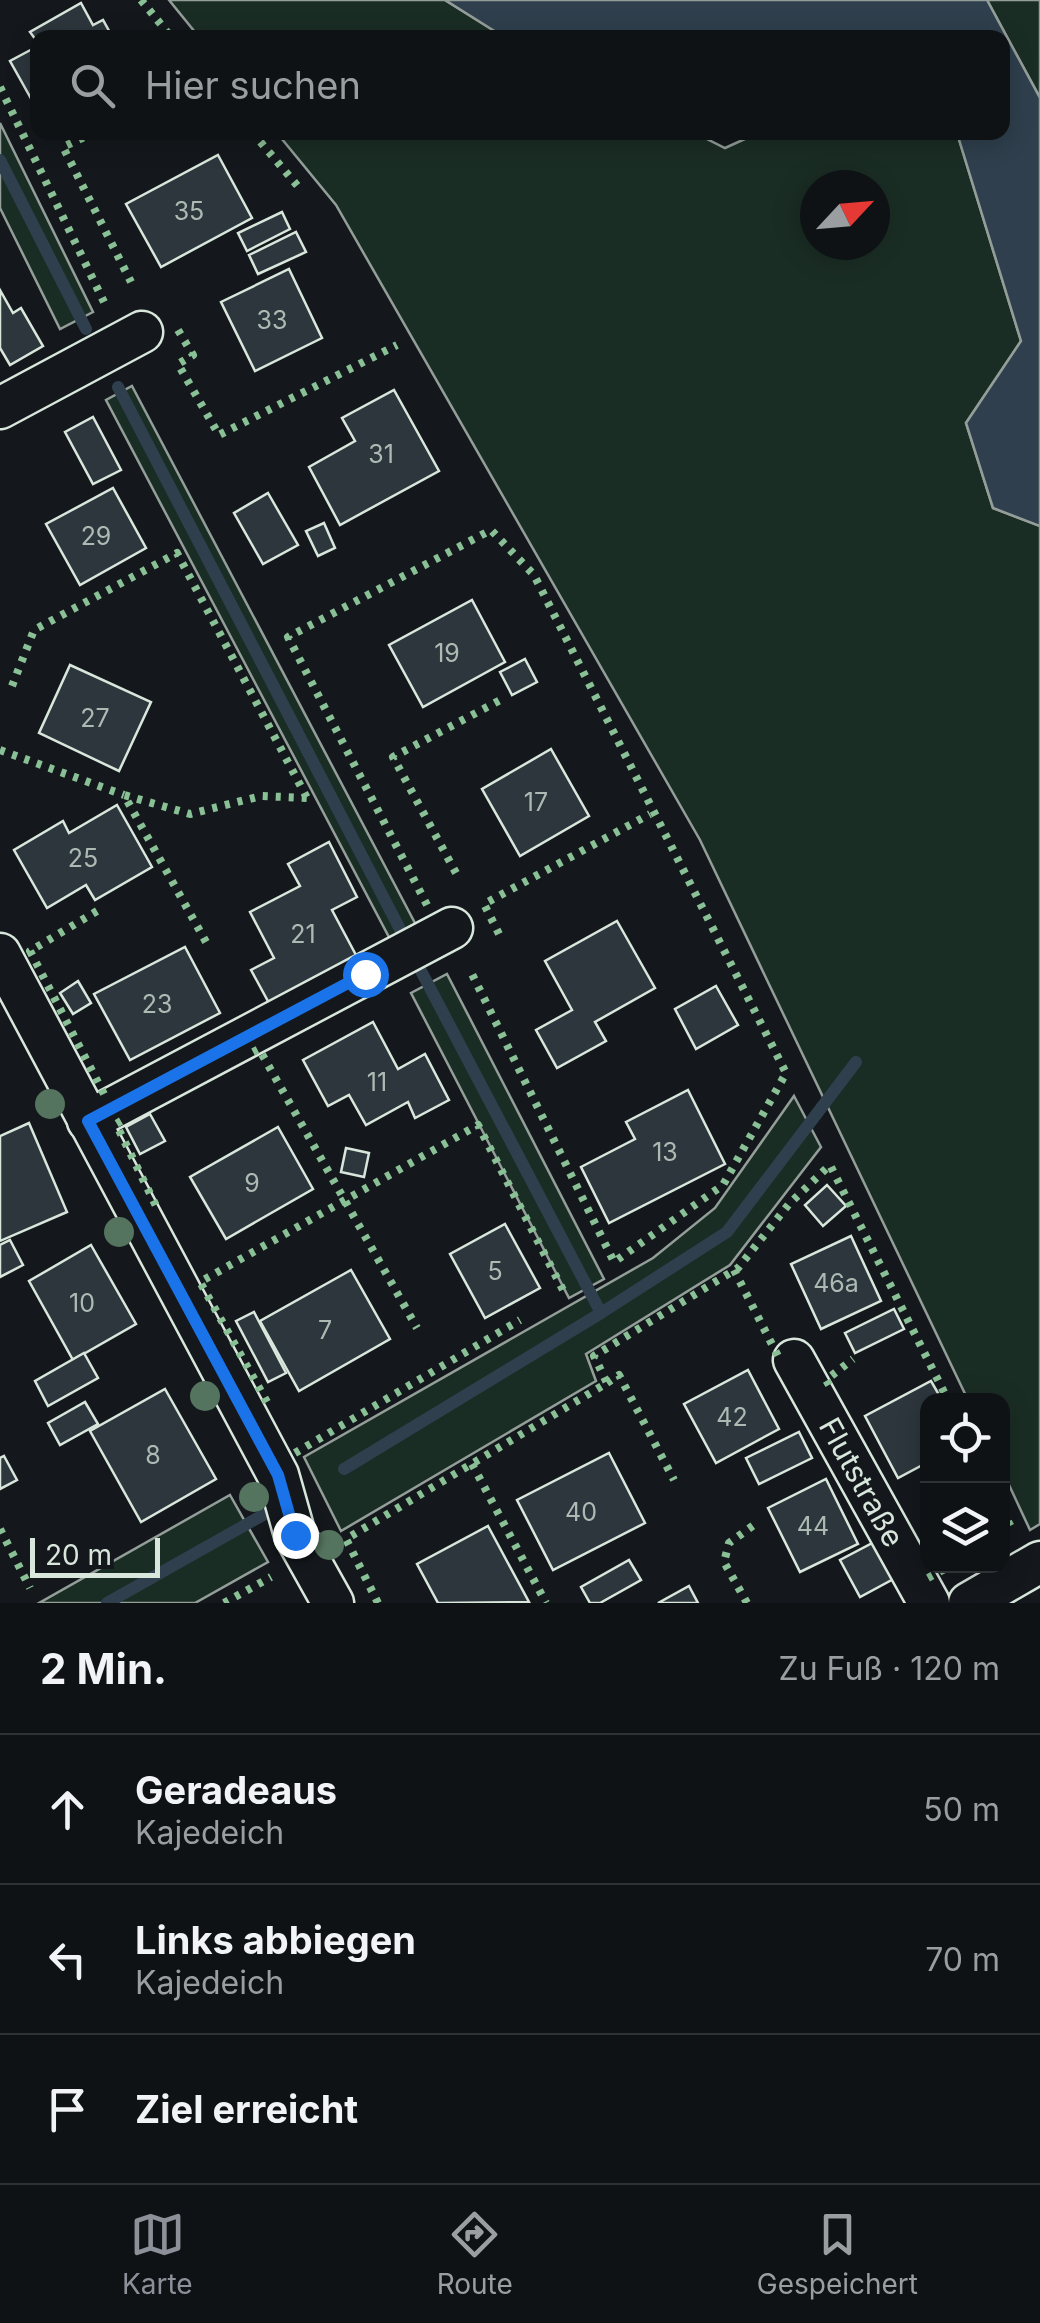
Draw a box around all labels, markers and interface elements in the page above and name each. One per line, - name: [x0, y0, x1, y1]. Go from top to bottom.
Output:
- search box: [30, 30, 1010, 140]
- icon: search: [65, 58, 120, 113]
- text: Hier suchen: [145, 62, 361, 108]
- north arrow: [800, 170, 890, 260]
- house number: 35: [174, 196, 204, 226]
- house number: 33: [257, 305, 287, 335]
- house number: 31: [368, 439, 394, 469]
- house number: 29: [81, 521, 111, 551]
- house number: 19: [434, 638, 460, 668]
- house number: 27: [80, 703, 110, 733]
- house number: 17: [524, 787, 548, 817]
- house number: 25: [68, 843, 98, 873]
- house number: 21: [290, 919, 316, 949]
- route start: [343, 952, 389, 998]
- house number: 23: [142, 989, 172, 1019]
- house number: 11: [367, 1067, 387, 1097]
- house number: 13: [652, 1137, 678, 1167]
- house number: 9: [244, 1168, 260, 1198]
- house number: 5: [487, 1256, 503, 1286]
- house number: 46a: [813, 1268, 859, 1298]
- house number: 10: [69, 1288, 95, 1318]
- house number: 7: [318, 1315, 332, 1345]
- map controls: [920, 1393, 1010, 1573]
- button: locate: [920, 1393, 1010, 1483]
- house number: 42: [716, 1402, 748, 1432]
- street label: Flutstraße: [812, 1411, 912, 1553]
- house number: 8: [145, 1440, 161, 1470]
- button: layers: [920, 1483, 1010, 1573]
- house number: 40: [565, 1497, 597, 1527]
- house number: 44: [797, 1511, 829, 1541]
- route end: [273, 1513, 319, 1559]
- scale bar: [30, 1533, 160, 1578]
- text: 20 m: [45, 1538, 112, 1572]
- text: 2 Min.: [40, 1643, 167, 1694]
- text: Zu Fuß · 120 m: [779, 1649, 1000, 1688]
- text: Geradeaus: [135, 1767, 337, 1813]
- icon: ahead: [40, 1782, 95, 1837]
- text: 50 m: [923, 1790, 1000, 1829]
- text: Kajedeich: [135, 1813, 284, 1852]
- text: Links abbiegen: [135, 1917, 416, 1963]
- icon: left: [40, 1932, 95, 1987]
- text: 70 m: [925, 1940, 1000, 1979]
- text: Kajedeich: [135, 1963, 284, 2002]
- icon: arrive: [40, 2082, 95, 2137]
- text: Ziel erreicht: [135, 2086, 358, 2132]
- tab: Karte: [122, 2207, 193, 2301]
- tab: Route: [437, 2207, 513, 2301]
- tab: Gespeichert: [757, 2207, 918, 2301]

